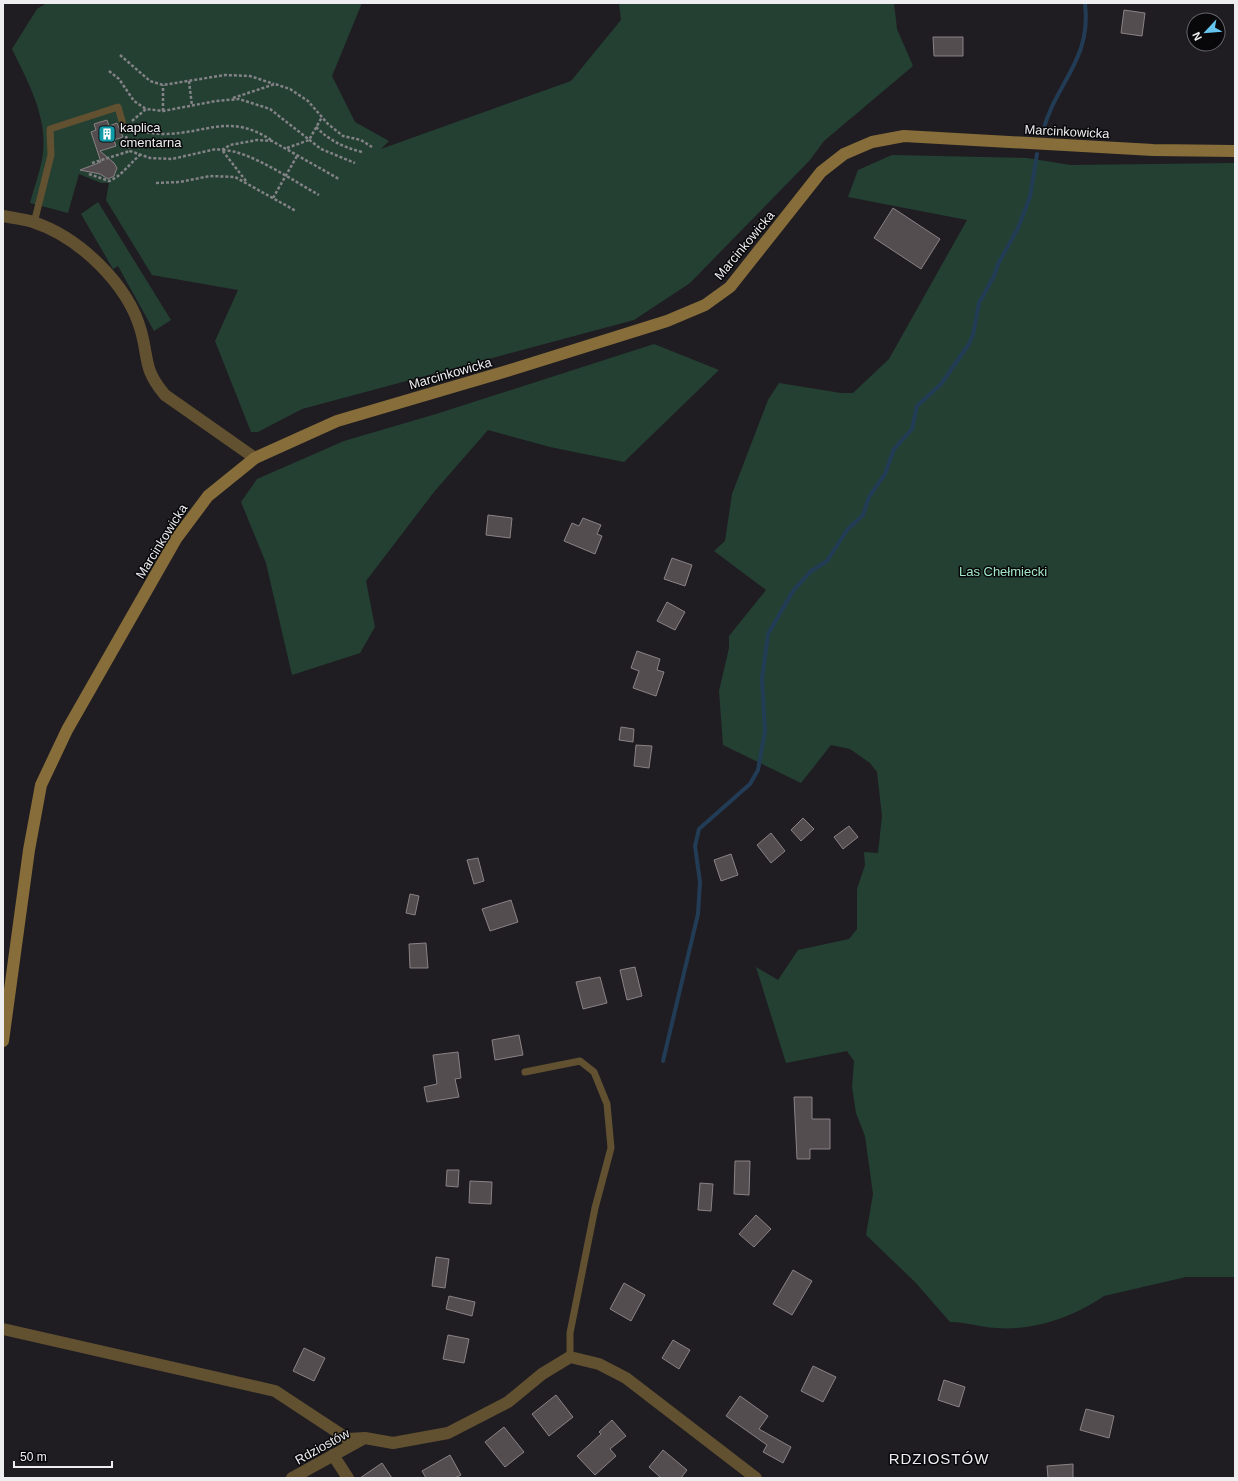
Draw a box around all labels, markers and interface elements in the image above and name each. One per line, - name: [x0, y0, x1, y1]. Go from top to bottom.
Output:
- north arrow: [1186, 12, 1226, 52]
- text: N: [1190, 30, 1204, 43]
- place label: kaplica cmentarna: [120, 120, 182, 150]
- street label: Marcinkowicka: [1024, 122, 1111, 141]
- building icon: kaplica cmentarna: [97, 124, 117, 144]
- street label: Marcinkowicka: [711, 207, 778, 283]
- street label: Marcinkowicka: [407, 354, 494, 392]
- street label: Marcinkowicka: [132, 500, 191, 581]
- park label: Las Chełmiecki: [959, 564, 1047, 579]
- street label: Rdziostów: [292, 1425, 353, 1468]
- scale bar: [14, 1443, 112, 1469]
- text: 50 m: [20, 1450, 47, 1464]
- district label: RDZIOSTÓW: [889, 1450, 989, 1467]

